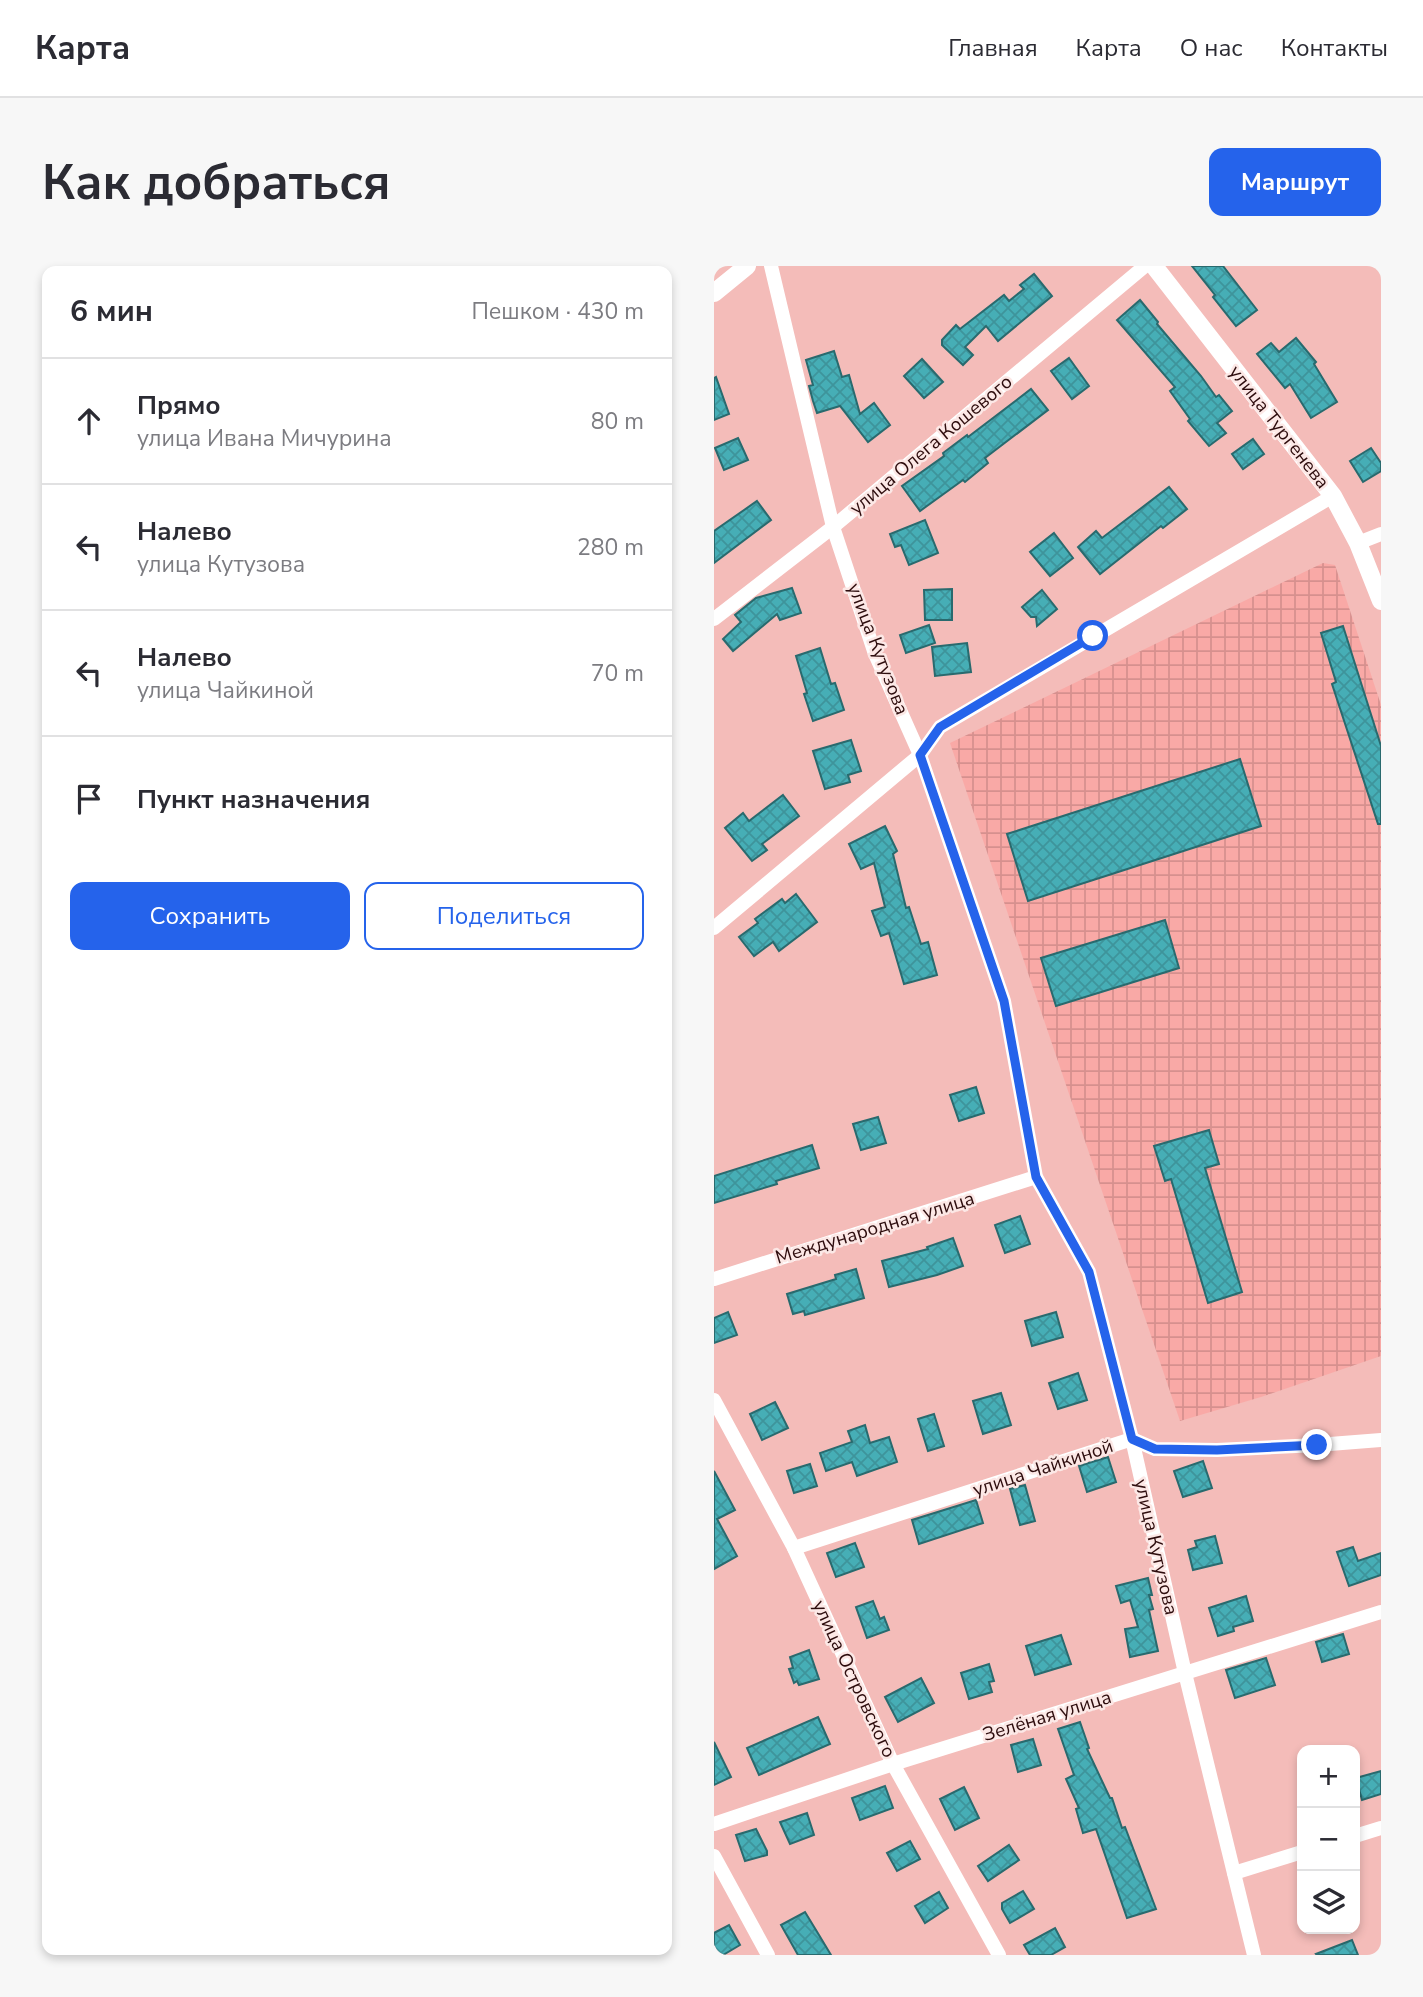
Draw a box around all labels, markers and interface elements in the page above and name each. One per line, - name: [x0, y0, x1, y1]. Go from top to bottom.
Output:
- text: Карта: [35, 26, 130, 71]
- text: Главная: [948, 32, 1038, 64]
- text: Карта: [1076, 32, 1142, 64]
- text: О нас: [1180, 32, 1243, 64]
- text: Контакты: [1281, 32, 1388, 64]
- button: Маршрут: [1209, 148, 1381, 216]
- text: Как добраться: [42, 149, 390, 216]
- text: 6 мин: [70, 291, 153, 332]
- text: Пешком · 430 m: [471, 296, 644, 327]
- street label: улица Тургенева: [1223, 360, 1335, 494]
- street label: улица Олега Кошевого: [844, 369, 1018, 521]
- text: Прямо: [137, 388, 221, 423]
- icon: ahead: [70, 402, 108, 440]
- text: 80 m: [591, 406, 644, 437]
- text: улица Ивана Мичурина: [137, 423, 392, 454]
- text: Налево: [137, 514, 232, 549]
- icon: left: [70, 528, 108, 566]
- text: 280 m: [577, 532, 644, 563]
- text: улица Кутузова: [137, 549, 305, 580]
- street label: улица Кутузова: [841, 580, 915, 718]
- route start: [1077, 620, 1108, 651]
- text: Налево: [137, 640, 232, 675]
- icon: left: [70, 654, 108, 692]
- text: 70 m: [591, 658, 644, 689]
- text: улица Чайкиной: [137, 675, 314, 706]
- icon: arrive: [70, 780, 108, 818]
- text: Пункт назначения: [137, 782, 370, 817]
- button: Сохранить: [70, 882, 350, 950]
- button: Поделиться: [364, 882, 644, 950]
- street label: Международная улица: [772, 1185, 978, 1271]
- route end: [1301, 1429, 1332, 1460]
- street label: улица Чайкиной: [969, 1433, 1117, 1503]
- street label: улица Кутузова: [1128, 1476, 1184, 1618]
- street label: улица Островского: [806, 1596, 902, 1762]
- street label: Зелёная улица: [980, 1684, 1114, 1748]
- map controls: [1297, 1745, 1360, 1934]
- button: +: [1297, 1745, 1360, 1808]
- button: −: [1297, 1808, 1360, 1871]
- button: layers: [1297, 1871, 1360, 1934]

